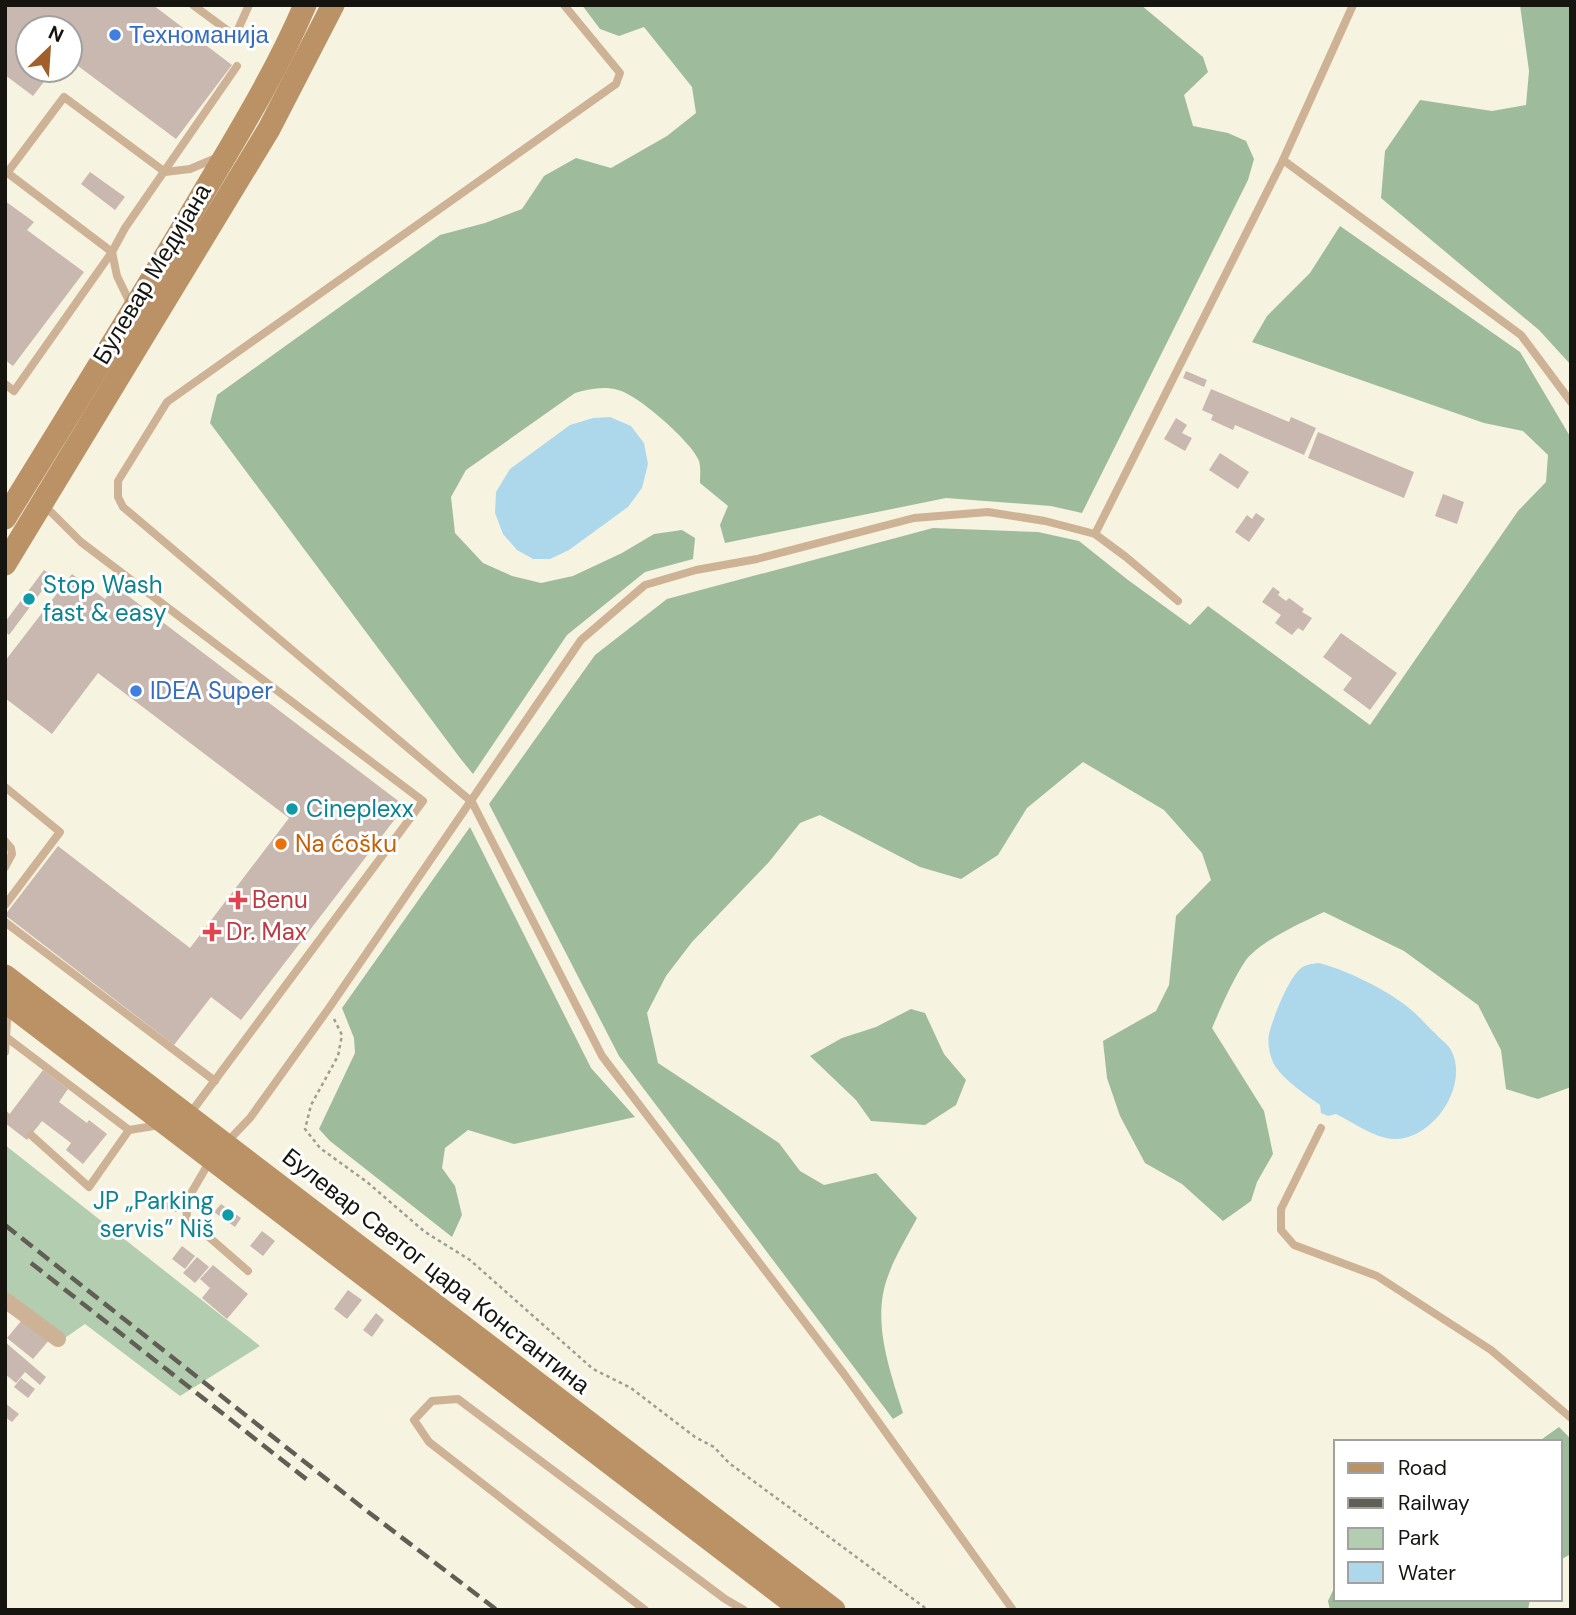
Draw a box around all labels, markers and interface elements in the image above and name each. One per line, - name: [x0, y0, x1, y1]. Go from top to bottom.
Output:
- north arrow: [14, 14, 84, 84]
- place label: Техноманија: [129, 19, 270, 50]
- text: N: [44, 20, 68, 48]
- marker: Техноманија: [107, 27, 123, 43]
- street label: Булевар Медијана: [85, 177, 218, 370]
- place label: Stop Wash fast & easy: [43, 569, 167, 628]
- marker: Stop Wash fast & easy: [21, 591, 37, 607]
- place label: IDEA Super: [150, 675, 273, 706]
- marker: IDEA Super: [128, 683, 144, 699]
- place label: Cineplexx: [306, 793, 414, 824]
- marker: Cineplexx: [284, 801, 300, 817]
- place label: Na ćošku: [295, 828, 397, 859]
- marker: Na ćošku: [273, 836, 289, 852]
- place label: Benu: [252, 884, 308, 915]
- marker: Benu: [230, 892, 246, 908]
- place label: Dr. Max: [226, 916, 307, 947]
- marker: Dr. Max: [204, 924, 220, 940]
- street label: Булевар Светог цара Константина: [276, 1141, 597, 1401]
- place label: JP „Parking servis” Niš: [93, 1185, 214, 1244]
- marker: JP „Parking servis” Niš: [220, 1207, 236, 1223]
- legend: [1334, 1440, 1562, 1601]
- text: Road: [1398, 1454, 1447, 1482]
- text: Railway: [1398, 1489, 1470, 1517]
- text: Park: [1398, 1524, 1440, 1552]
- text: Water: [1398, 1559, 1456, 1587]

